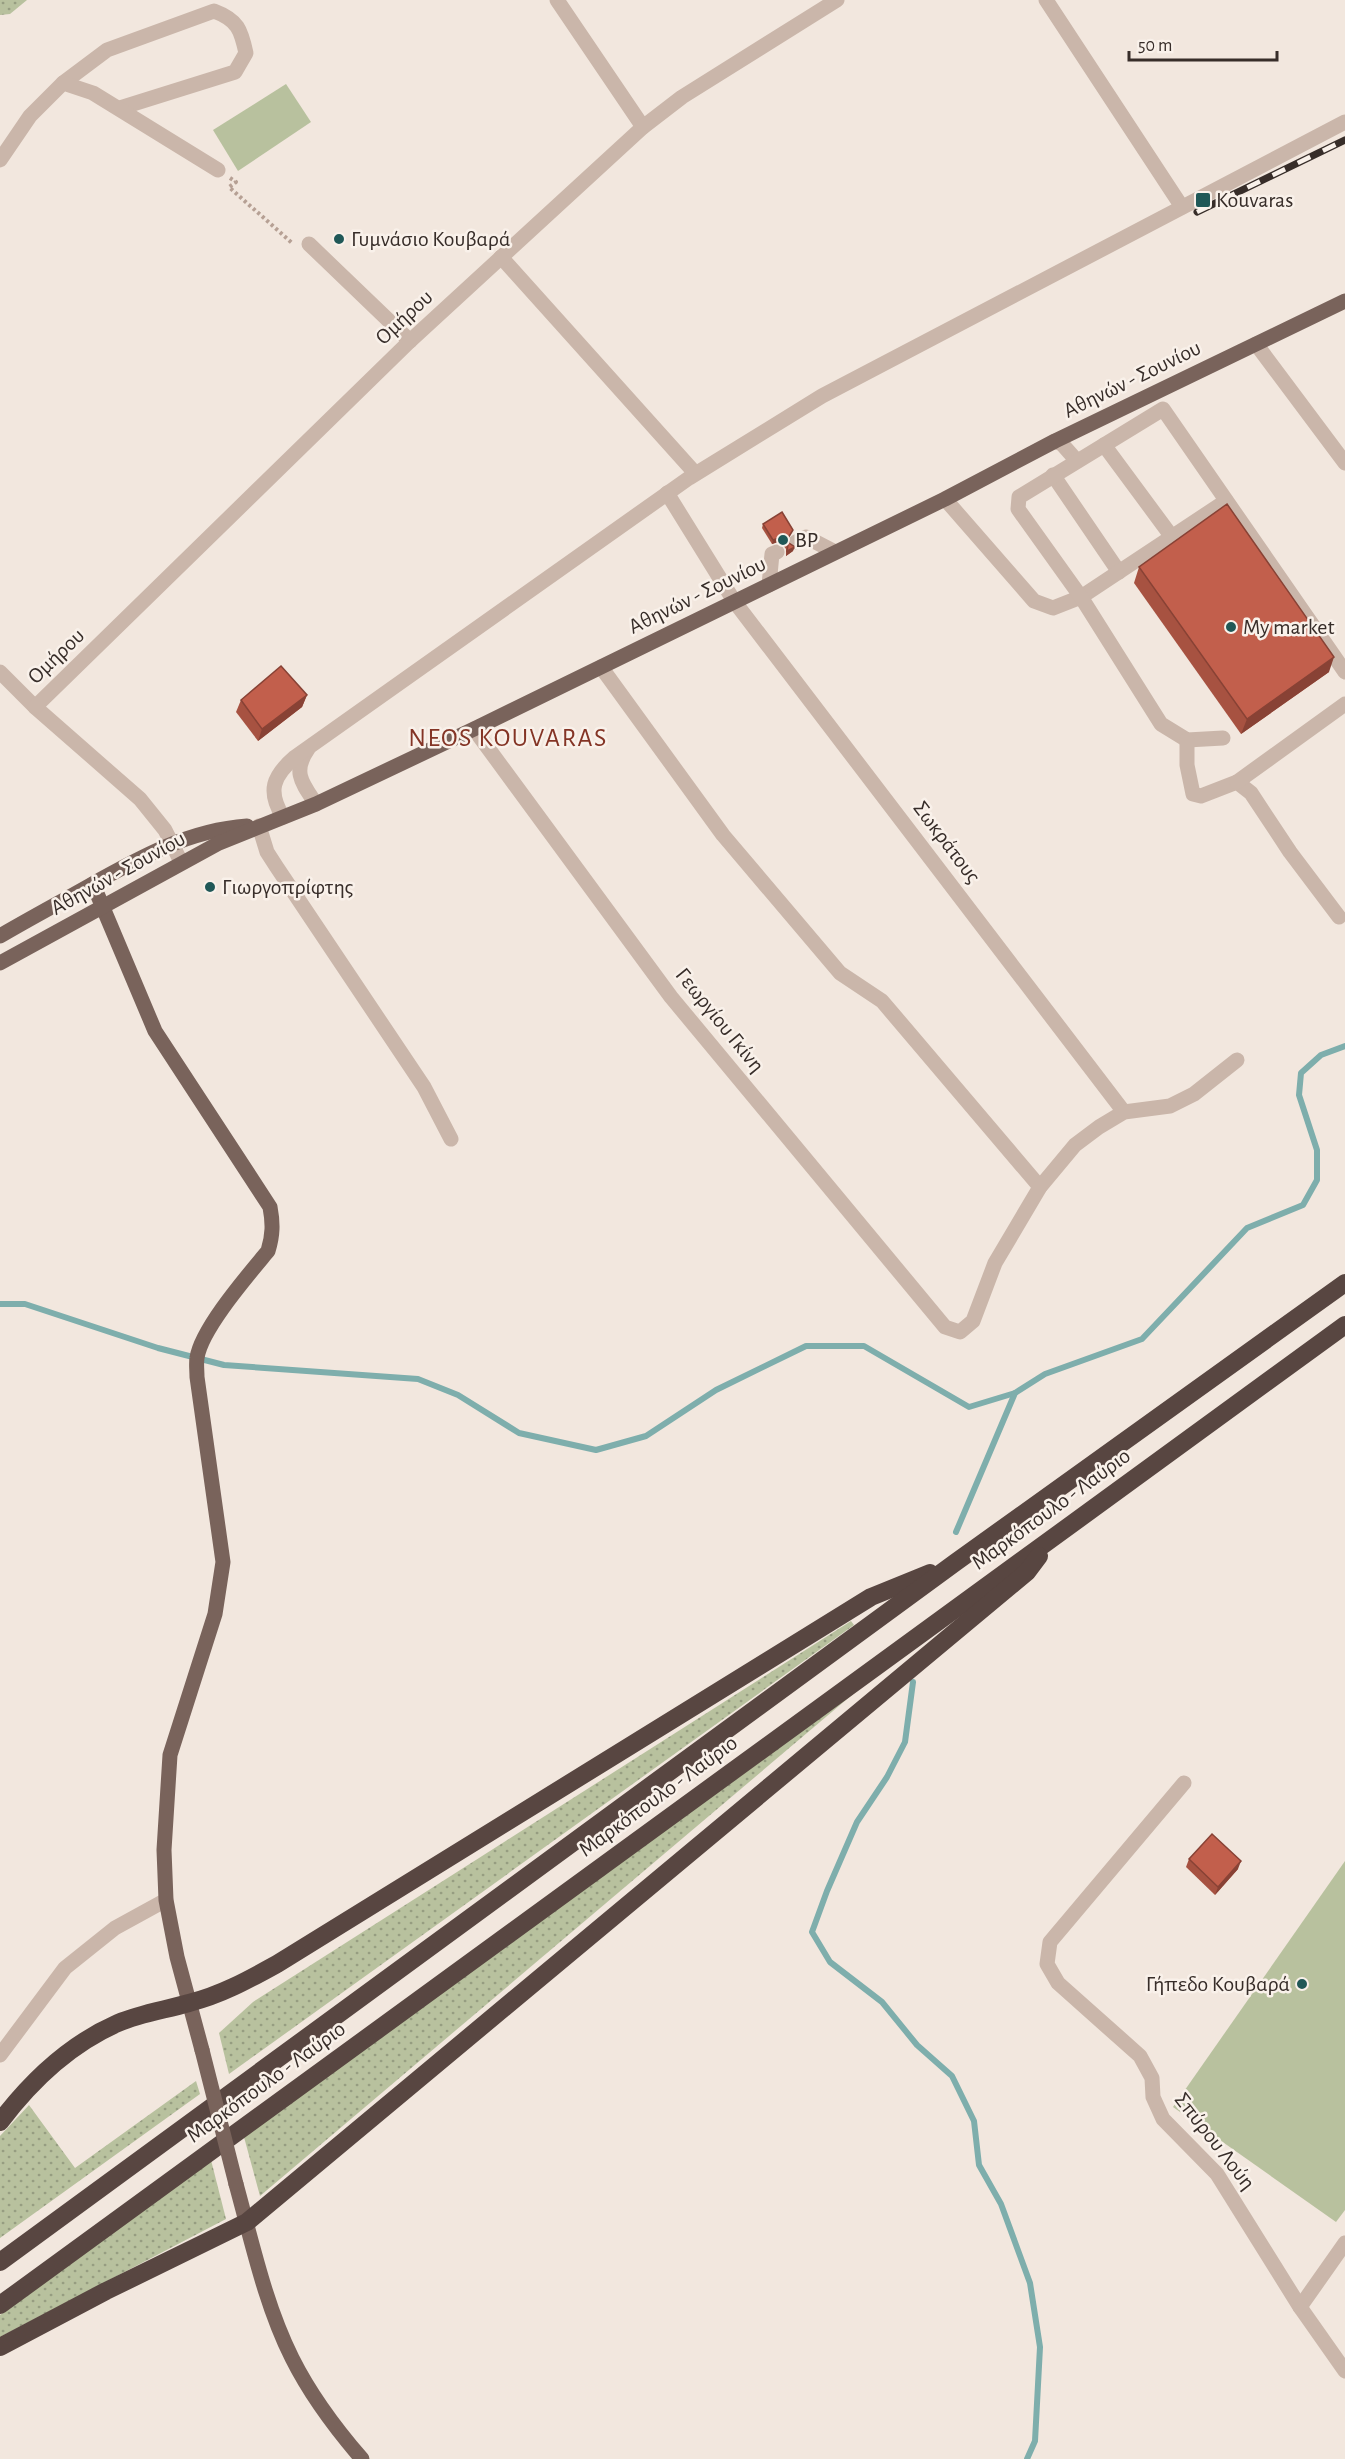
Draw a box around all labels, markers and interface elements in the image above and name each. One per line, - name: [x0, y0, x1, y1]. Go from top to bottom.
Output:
- scale bar: [1129, 24, 1278, 62]
- text: 50 m: [1138, 37, 1172, 55]
- place label: Kouvaras: [1216, 189, 1293, 211]
- marker: Kouvaras: [1194, 191, 1212, 209]
- place label: Γυμνάσιο Κουβαρά: [351, 228, 510, 250]
- marker: Γυμνάσιο Κουβαρά: [332, 232, 346, 246]
- street label: Ομήρου: [371, 285, 437, 349]
- street label: Αθηνών - Σουνίου: [1060, 336, 1204, 422]
- place label: BP: [795, 529, 818, 551]
- marker: BP: [776, 533, 790, 547]
- street label: Αθηνών - Σουνίου: [625, 552, 769, 638]
- place label: My market: [1243, 616, 1334, 638]
- marker: My market: [1224, 620, 1238, 634]
- street label: Ομήρου: [23, 624, 89, 688]
- district label: NEOS KOUVARAS: [408, 725, 608, 751]
- street label: Σωκράτους: [909, 797, 985, 887]
- street label: Αθηνών - Σουνίου: [47, 827, 189, 919]
- place label: Γιωργοπρίφτης: [222, 876, 353, 898]
- marker: Γιωργοπρίφτης: [203, 880, 217, 894]
- street label: Γεωργίου Γκίνη: [671, 964, 769, 1076]
- street label: Μαρκόπουλο - Λαύριο: [968, 1444, 1134, 1574]
- street label: Μαρκόπουλο - Λαύριο: [575, 1731, 741, 1861]
- place label: Γήπεδο Κουβαρά: [1146, 1973, 1290, 1995]
- marker: Γήπεδο Κουβαρά: [1295, 1977, 1309, 1991]
- street label: Μαρκόπουλο - Λαύριο: [183, 2017, 349, 2147]
- street label: Σπύρου Λούη: [1170, 2088, 1260, 2194]

